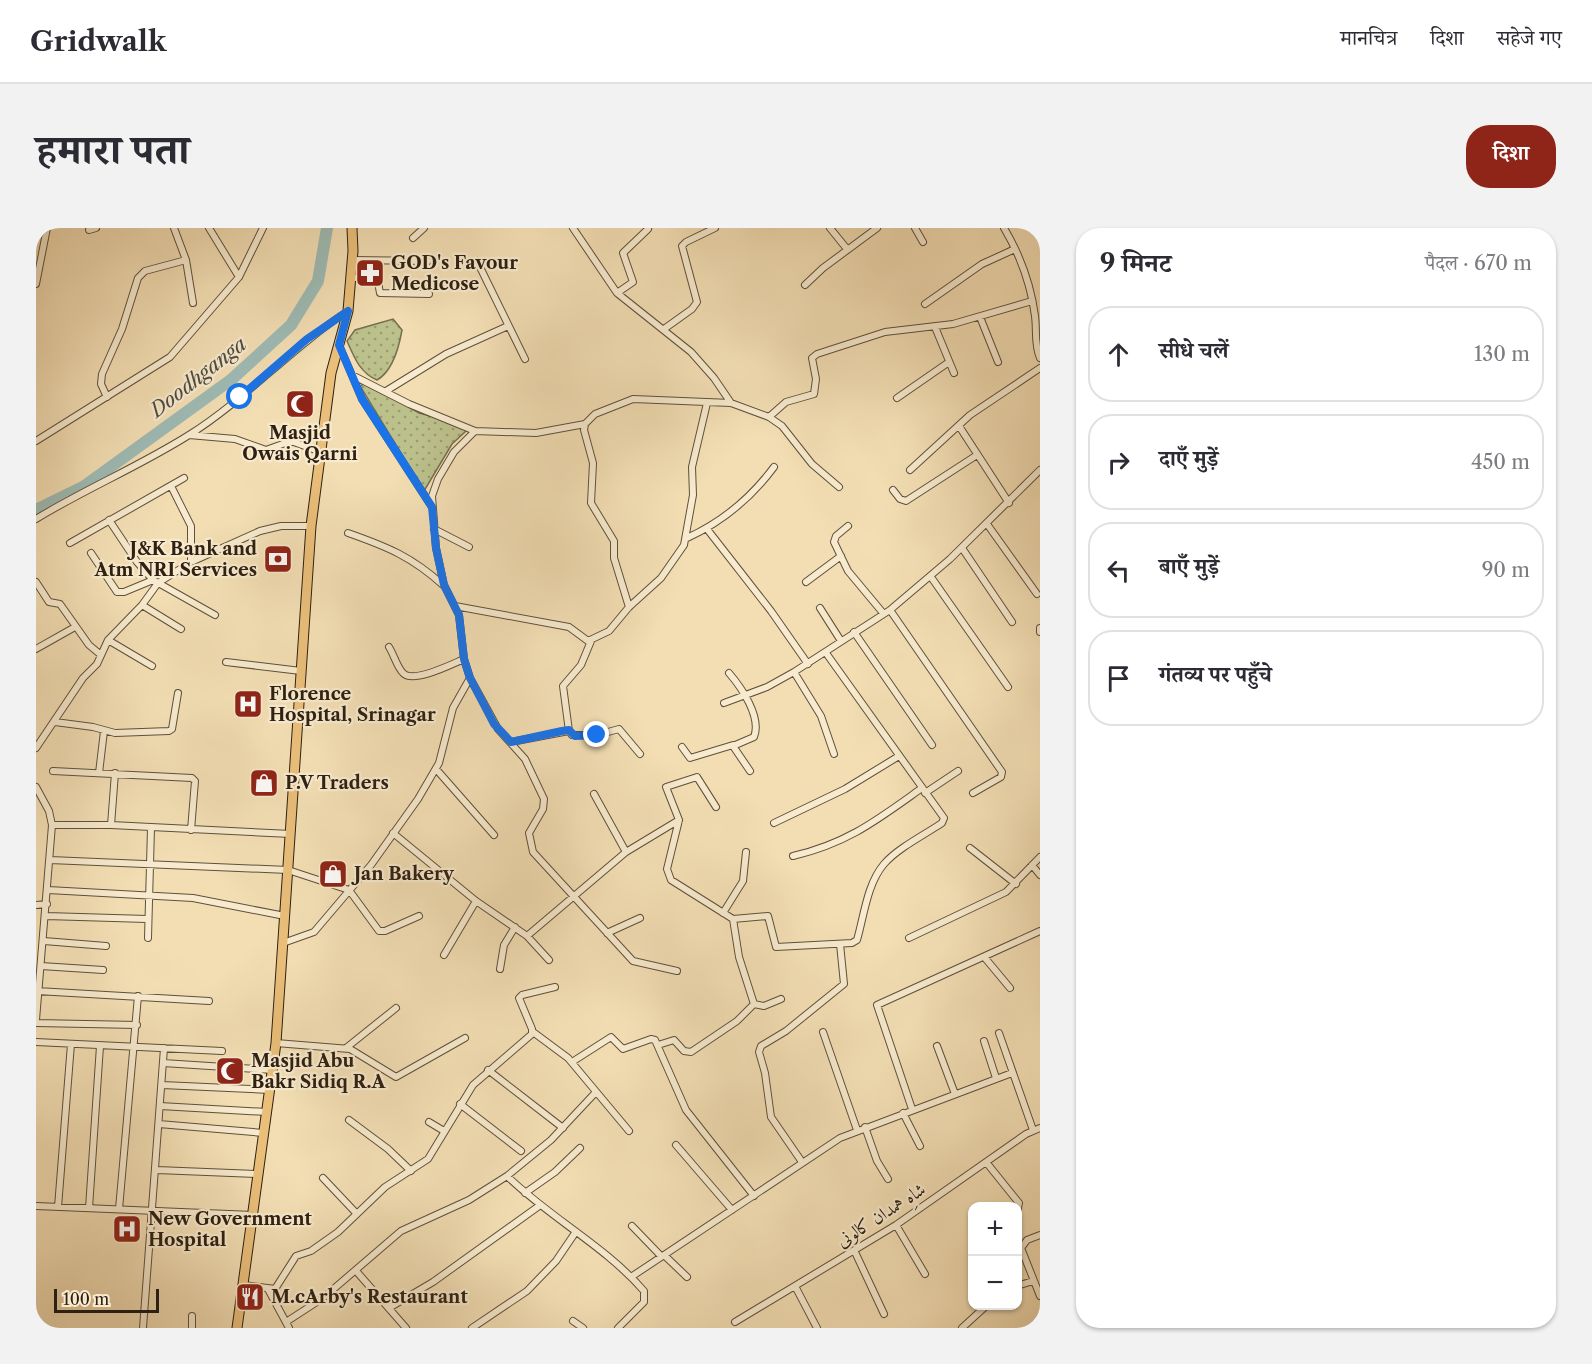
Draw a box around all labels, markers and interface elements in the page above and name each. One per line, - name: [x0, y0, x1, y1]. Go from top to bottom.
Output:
- text: Gridwalk: [30, 24, 166, 58]
- text: मानचित्र: [1340, 25, 1397, 50]
- text: दिशा: [1430, 25, 1464, 50]
- text: सहेजे गए: [1497, 25, 1562, 50]
- text: हमारा पता: [36, 123, 189, 175]
- button: दिशा: [1466, 125, 1556, 188]
- text: 9 मिनट: [1100, 247, 1171, 279]
- text: पैदल · 670 m: [1425, 251, 1532, 275]
- place label: GOD's Favour Medicose: [391, 252, 518, 295]
- pharmacy icon: GOD's Favour Medicose: [354, 257, 386, 289]
- water label: Doodhganga: [143, 332, 251, 423]
- text: सीधे चलें: [1159, 337, 1228, 364]
- icon: ahead: [1102, 338, 1135, 371]
- text: 130 m: [1474, 342, 1530, 366]
- route start: [226, 383, 252, 409]
- mosque icon: Masjid Owais Qarni: [284, 388, 316, 420]
- place label: Masjid Owais Qarni: [242, 422, 358, 465]
- text: दाएँ मुड़ें: [1159, 445, 1218, 472]
- icon: right: [1102, 446, 1135, 479]
- text: 450 m: [1471, 450, 1530, 474]
- place label: J&K Bank and Atm NRI Services: [93, 538, 257, 581]
- bank icon: J&K Bank and Atm NRI Services: [262, 543, 294, 575]
- text: बाएँ मुड़ें: [1159, 553, 1219, 580]
- icon: left: [1102, 554, 1135, 587]
- text: 90 m: [1482, 558, 1530, 582]
- text: गंतव्य पर पहुँचे: [1159, 661, 1272, 688]
- icon: arrive: [1102, 662, 1135, 695]
- place label: Florence Hospital, Srinagar: [269, 683, 436, 726]
- hospital icon: Florence Hospital, Srinagar: [232, 688, 264, 720]
- route end: [583, 721, 609, 747]
- shop icon: P.V Traders: [248, 767, 280, 799]
- place label: P.V Traders: [285, 772, 389, 794]
- shop icon: Jan Bakery: [317, 858, 349, 890]
- place label: Jan Bakery: [351, 863, 455, 885]
- place label: Masjid Abu Bakr Sidiq R.A: [251, 1050, 386, 1093]
- mosque icon: Masjid Abu Bakr Sidiq R.A: [214, 1055, 246, 1087]
- street label: شاہِ ہمدان کالونی: [832, 1178, 932, 1255]
- map controls: [968, 1202, 1022, 1310]
- button: +: [968, 1202, 1022, 1256]
- place label: New Government Hospital: [148, 1208, 313, 1251]
- hospital icon: New Government Hospital: [111, 1213, 143, 1245]
- button: −: [968, 1256, 1022, 1310]
- restaurant icon: M.cArby's Restaurant: [234, 1281, 266, 1313]
- scale bar: [54, 1286, 159, 1314]
- place label: M.cArby's Restaurant: [271, 1286, 468, 1308]
- text: 100 m: [63, 1289, 109, 1309]

